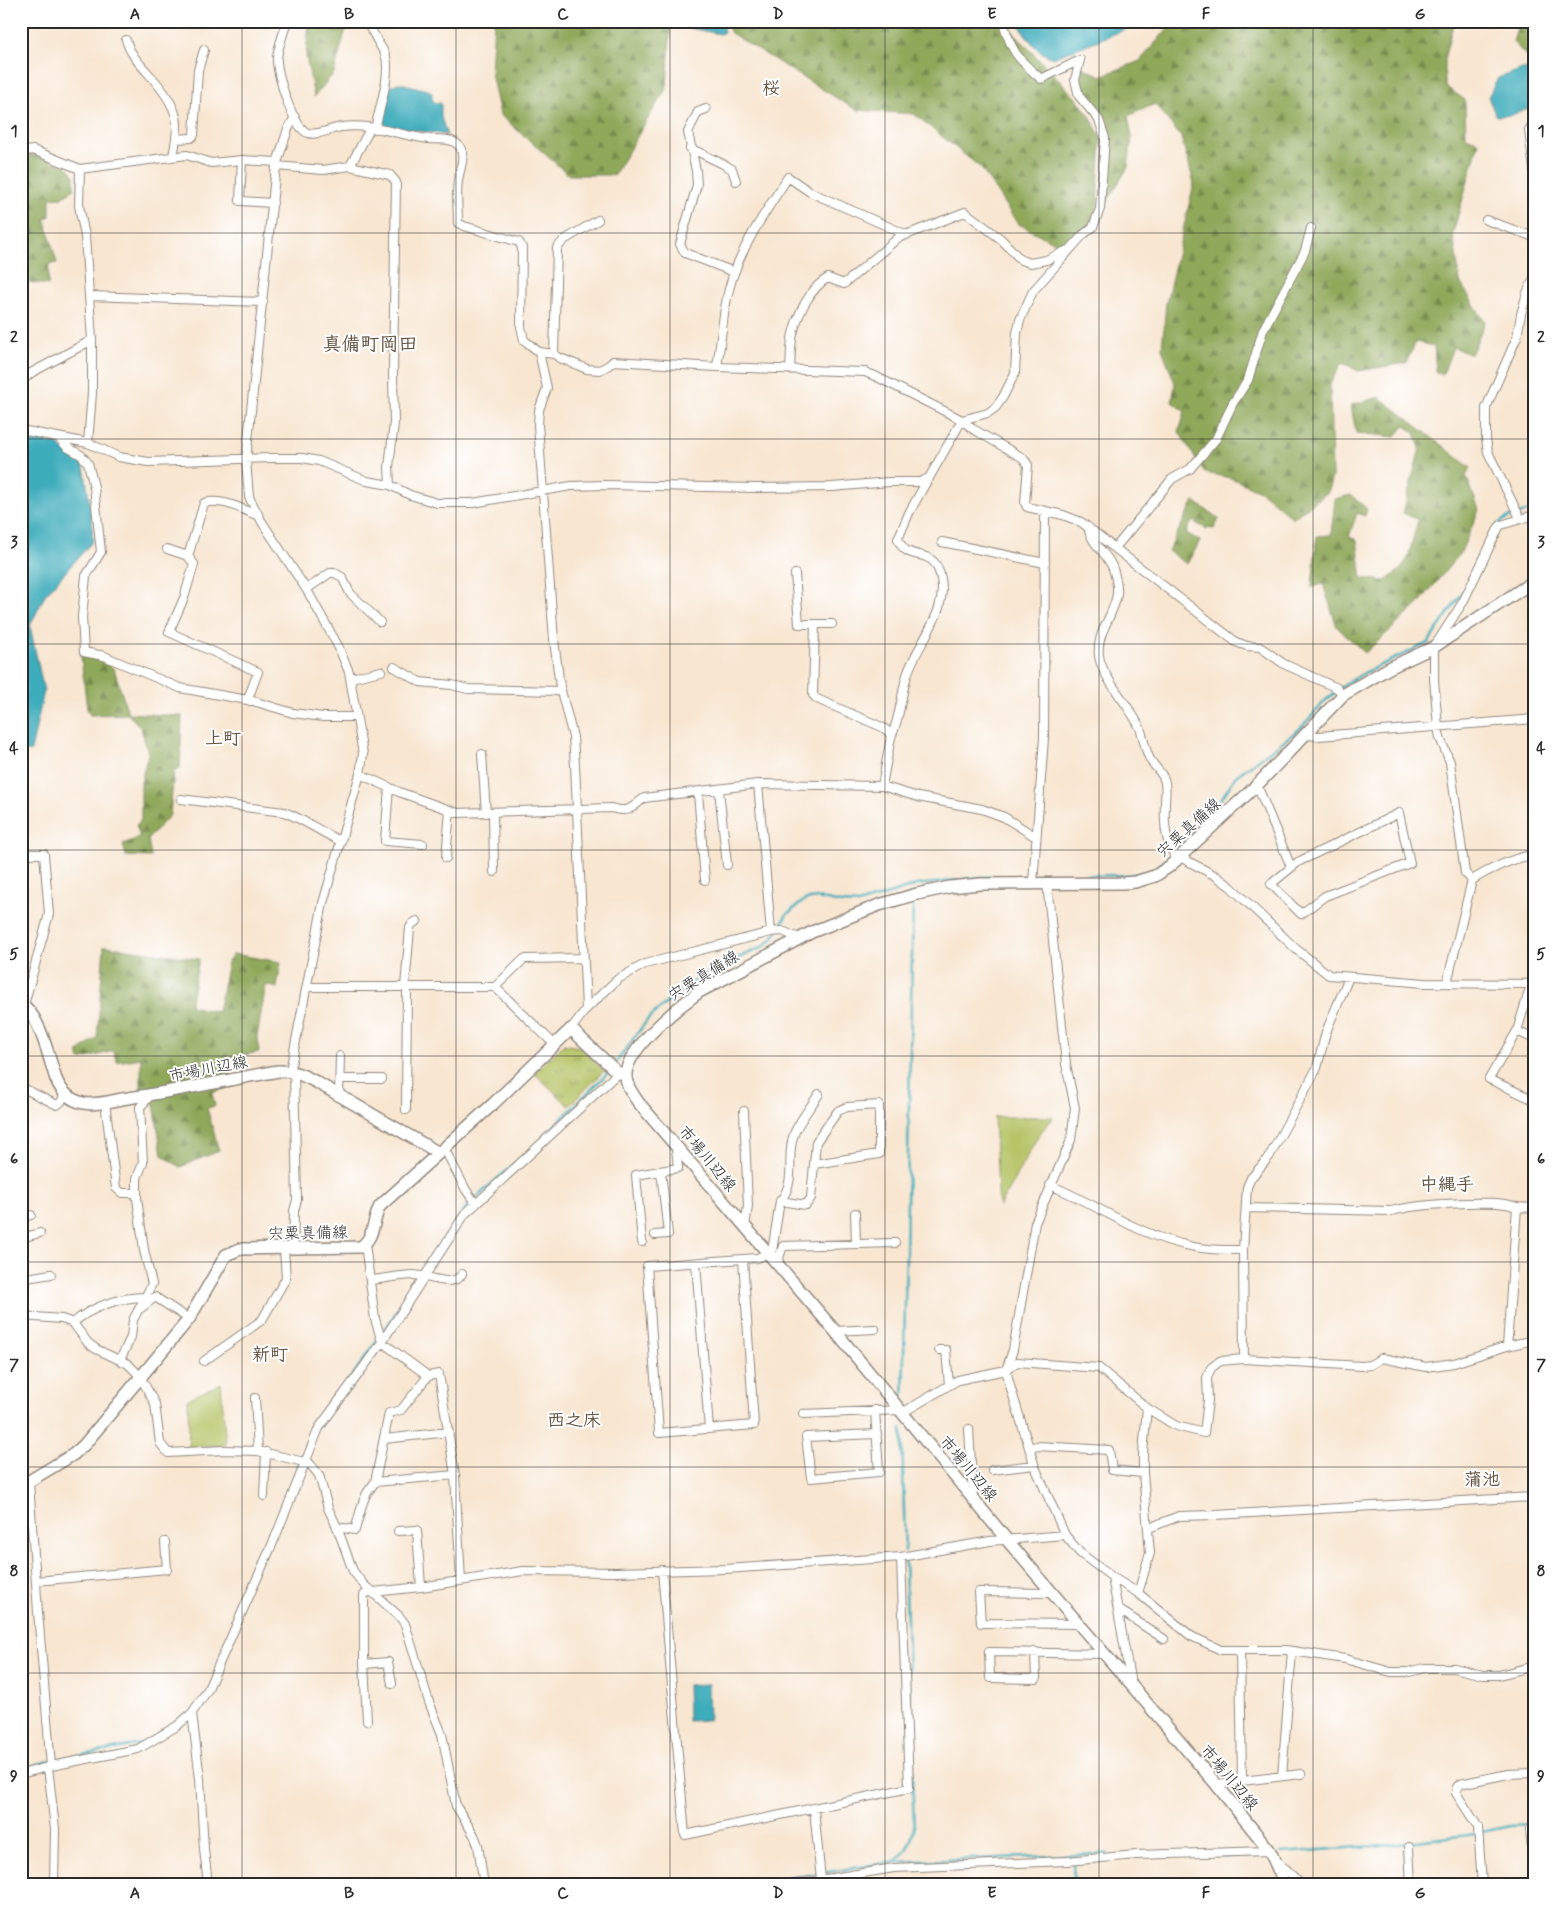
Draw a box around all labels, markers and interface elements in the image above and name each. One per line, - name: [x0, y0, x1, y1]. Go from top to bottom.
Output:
- text: A: [130, 4, 140, 25]
- text: B: [344, 4, 354, 25]
- text: C: [557, 4, 569, 25]
- text: D: [772, 4, 784, 25]
- text: E: [987, 4, 997, 25]
- text: F: [1202, 4, 1211, 25]
- text: G: [1415, 4, 1426, 25]
- district label: 桜: [762, 77, 780, 101]
- text: 1: [10, 121, 18, 142]
- text: 1: [1537, 121, 1545, 142]
- text: 2: [10, 327, 18, 348]
- text: 2: [1537, 327, 1545, 348]
- district label: 真備町岡田: [322, 332, 418, 357]
- text: 3: [10, 532, 18, 553]
- text: 3: [1537, 532, 1545, 553]
- district label: 上町: [205, 727, 241, 751]
- text: 4: [9, 738, 19, 759]
- text: 4: [1536, 738, 1546, 759]
- street label: 宍粟真備線: [1152, 794, 1226, 863]
- text: 5: [9, 944, 19, 965]
- text: 5: [1536, 944, 1546, 965]
- street label: 宍粟真備線: [664, 946, 743, 1006]
- street label: 市場川辺線: [167, 1052, 250, 1087]
- street label: 市場川辺線: [673, 1122, 741, 1196]
- text: 6: [10, 1149, 18, 1170]
- text: 6: [1537, 1149, 1545, 1170]
- district label: 中縄手: [1420, 1173, 1474, 1197]
- street label: 宍粟真備線: [268, 1222, 348, 1245]
- district label: 新町: [252, 1343, 288, 1367]
- text: 7: [9, 1355, 19, 1376]
- text: 7: [1536, 1355, 1546, 1376]
- district label: 西之床: [547, 1409, 601, 1433]
- street label: 市場川辺線: [934, 1432, 1002, 1506]
- district label: 蒲池: [1464, 1468, 1500, 1492]
- text: 8: [9, 1561, 19, 1582]
- text: 8: [1536, 1561, 1546, 1582]
- street label: 市場川辺線: [1195, 1741, 1263, 1815]
- text: 9: [10, 1766, 18, 1787]
- text: 9: [1537, 1766, 1545, 1787]
- text: A: [130, 1883, 140, 1904]
- text: B: [344, 1883, 354, 1904]
- text: C: [557, 1883, 569, 1904]
- text: D: [772, 1883, 784, 1904]
- text: E: [987, 1883, 997, 1904]
- text: F: [1202, 1883, 1211, 1904]
- text: G: [1415, 1883, 1426, 1904]

